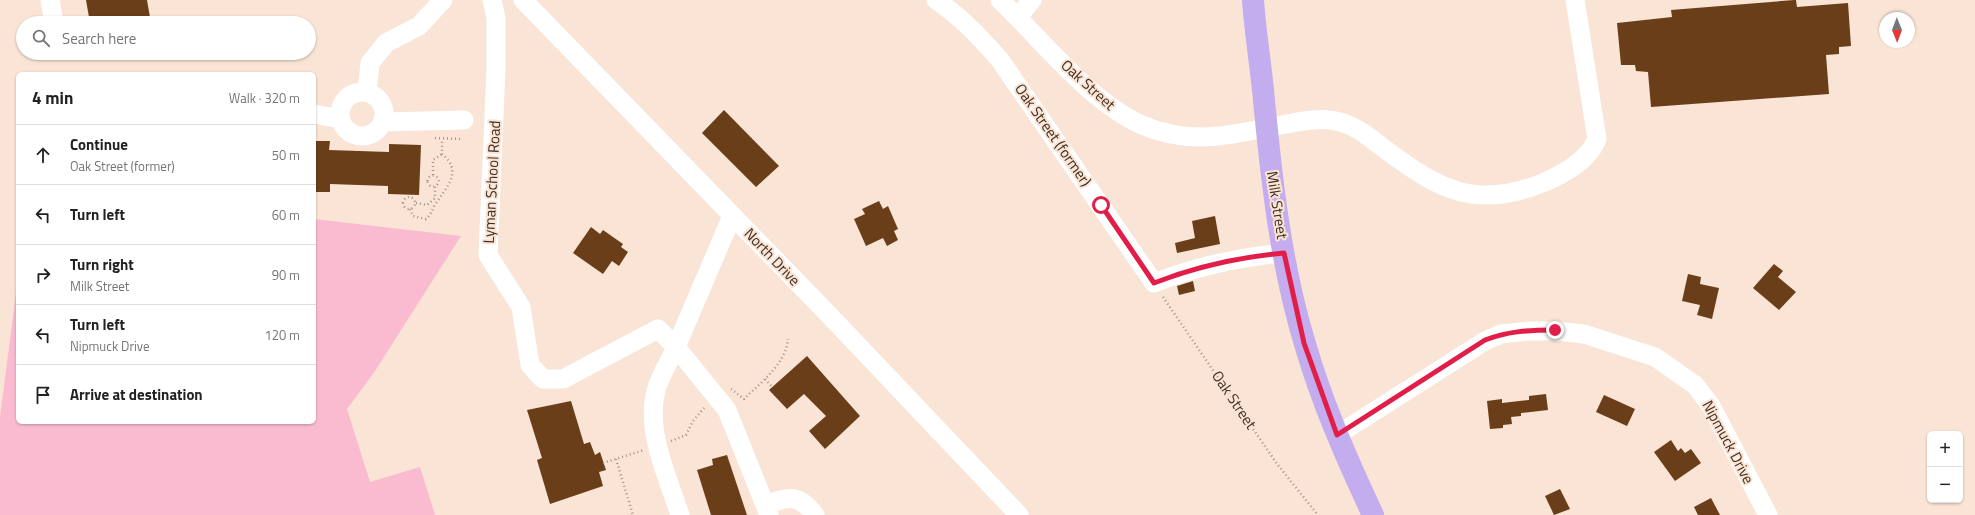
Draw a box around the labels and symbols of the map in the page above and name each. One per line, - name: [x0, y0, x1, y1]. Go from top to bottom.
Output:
- north arrow: [1879, 12, 1915, 48]
- street label: Oak Street: [1056, 54, 1121, 116]
- street label: Oak Street (former): [1009, 79, 1098, 191]
- street label: Lyman School Road: [477, 120, 506, 244]
- street label: Milk Street: [1261, 169, 1294, 241]
- route start: [1092, 196, 1110, 214]
- street label: North Drive: [739, 223, 806, 291]
- route end: [1546, 321, 1564, 339]
- street label: Oak Street: [1206, 366, 1263, 434]
- street label: Nipmuck Drive: [1697, 396, 1760, 488]

